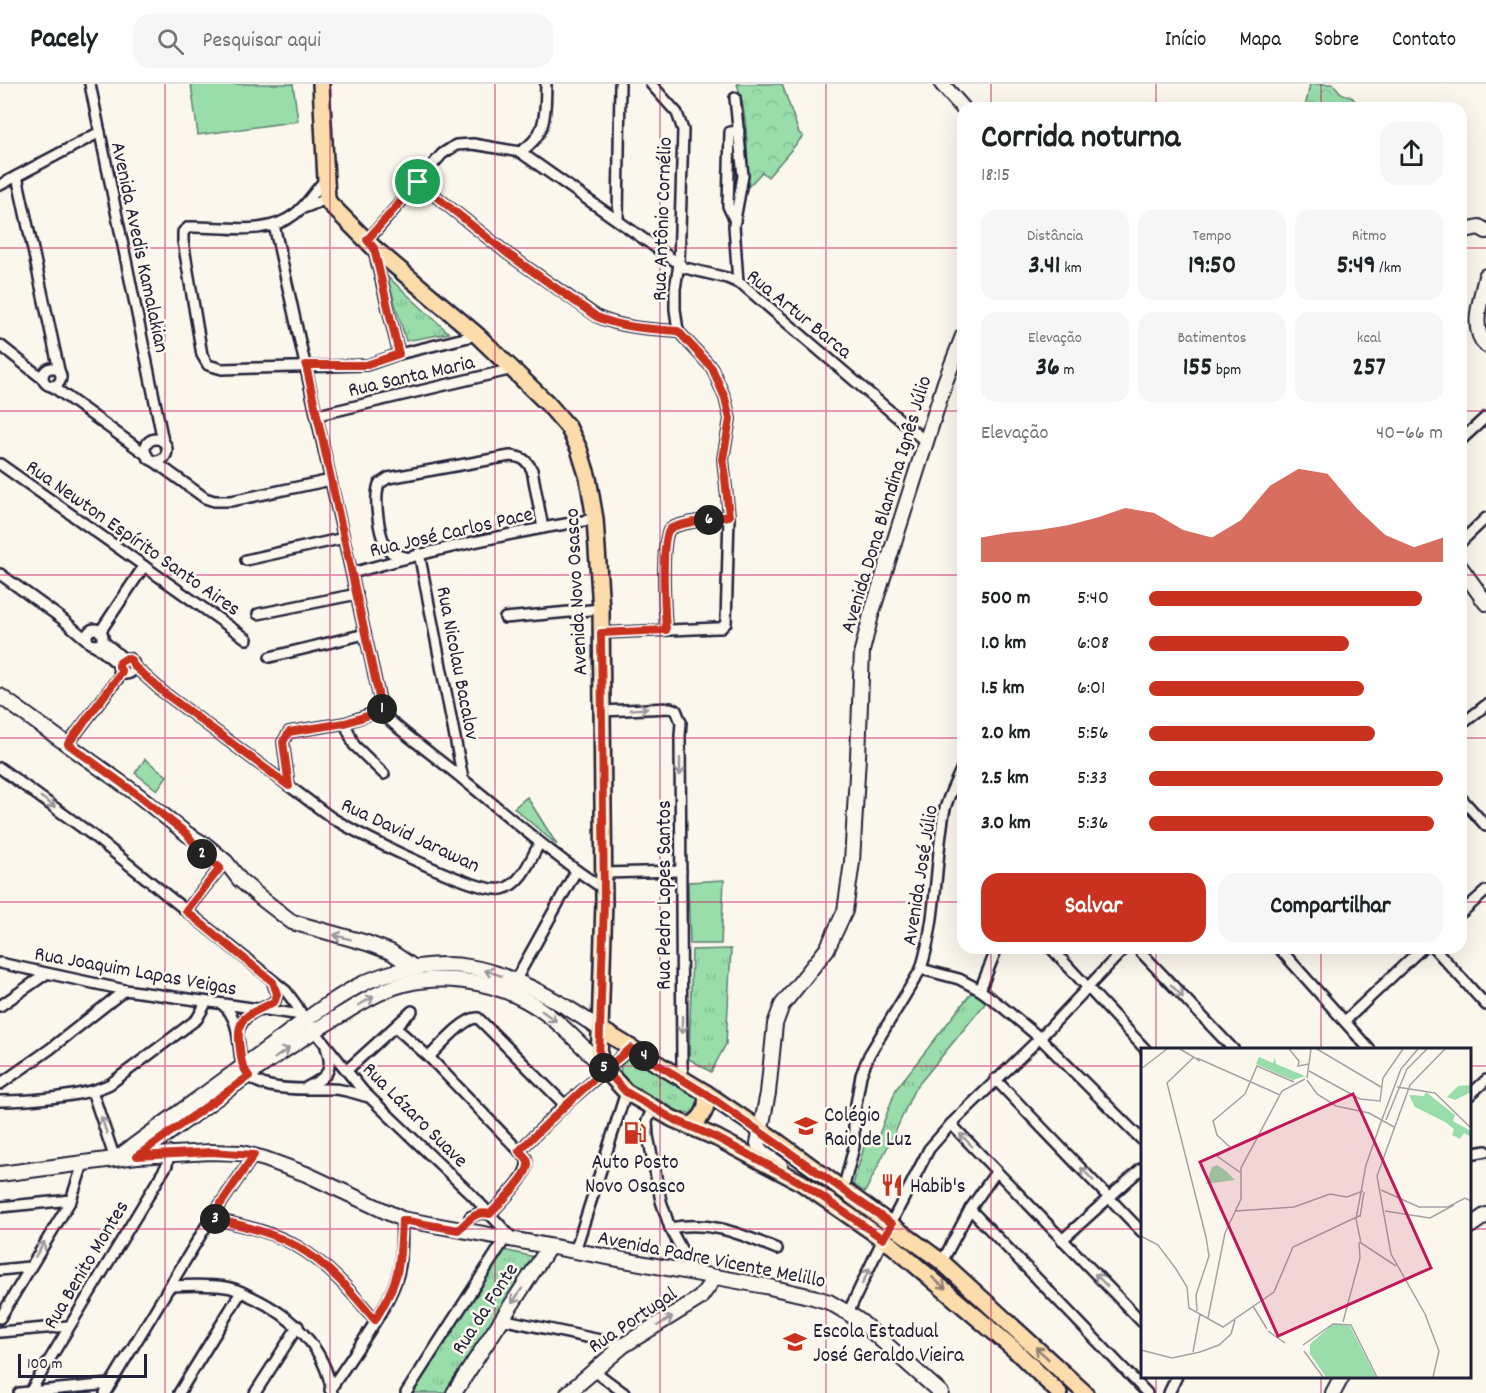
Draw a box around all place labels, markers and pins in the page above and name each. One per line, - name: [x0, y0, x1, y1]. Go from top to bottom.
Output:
- pin: [392, 156, 443, 207]
- pin: 6: [694, 505, 724, 535]
- pin: 1: [367, 694, 397, 724]
- pin: 2: [187, 839, 217, 869]
- pin: 4: [629, 1041, 659, 1071]
- pin: 5: [589, 1053, 619, 1083]
- place label: Colégio Raio de Luz: [824, 1102, 912, 1156]
- school or university icon: Colégio Raio de Luz: [793, 1113, 819, 1139]
- fuel station icon: Auto Posto Novo Osasco: [622, 1120, 648, 1146]
- place label: Auto Posto Novo Osasco: [585, 1149, 685, 1203]
- restaurant icon: Habib's: [879, 1172, 905, 1198]
- place label: Habib's: [910, 1173, 966, 1203]
- pin: 3: [200, 1204, 230, 1234]
- place label: Escola Estadual José Geraldo Vieira: [813, 1318, 965, 1372]
- school or university icon: Escola Estadual José Geraldo Vieira: [782, 1329, 808, 1355]

